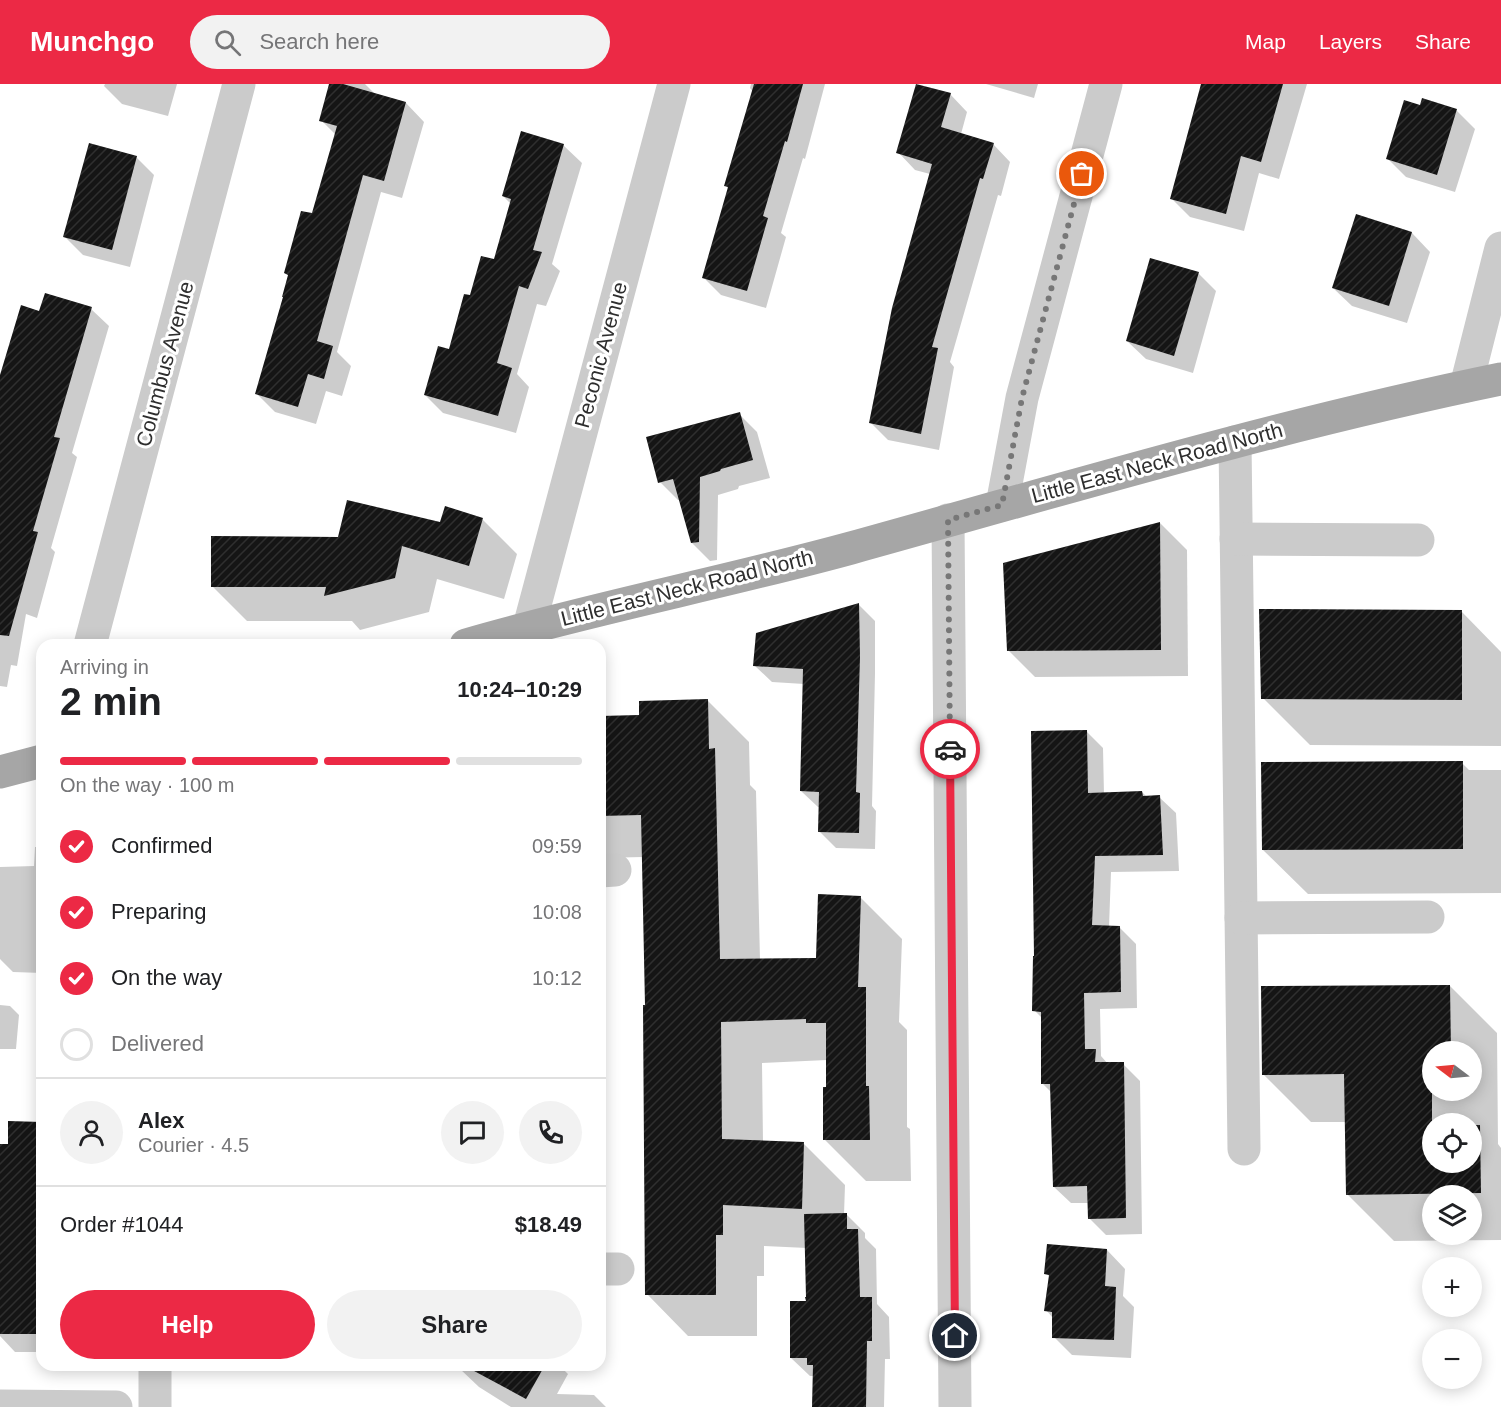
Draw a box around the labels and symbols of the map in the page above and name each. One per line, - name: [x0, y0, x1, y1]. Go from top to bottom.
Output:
- pin: [1056, 148, 1107, 199]
- street label: Columbus Avenue: [131, 279, 198, 449]
- street label: Peconic Avenue: [570, 279, 631, 430]
- street label: Little East Neck Road North: [1029, 418, 1285, 507]
- street label: Little East Neck Road North: [558, 545, 815, 630]
- courier: [920, 719, 980, 779]
- north arrow: [1422, 1041, 1482, 1101]
- pin: [929, 1310, 980, 1361]

